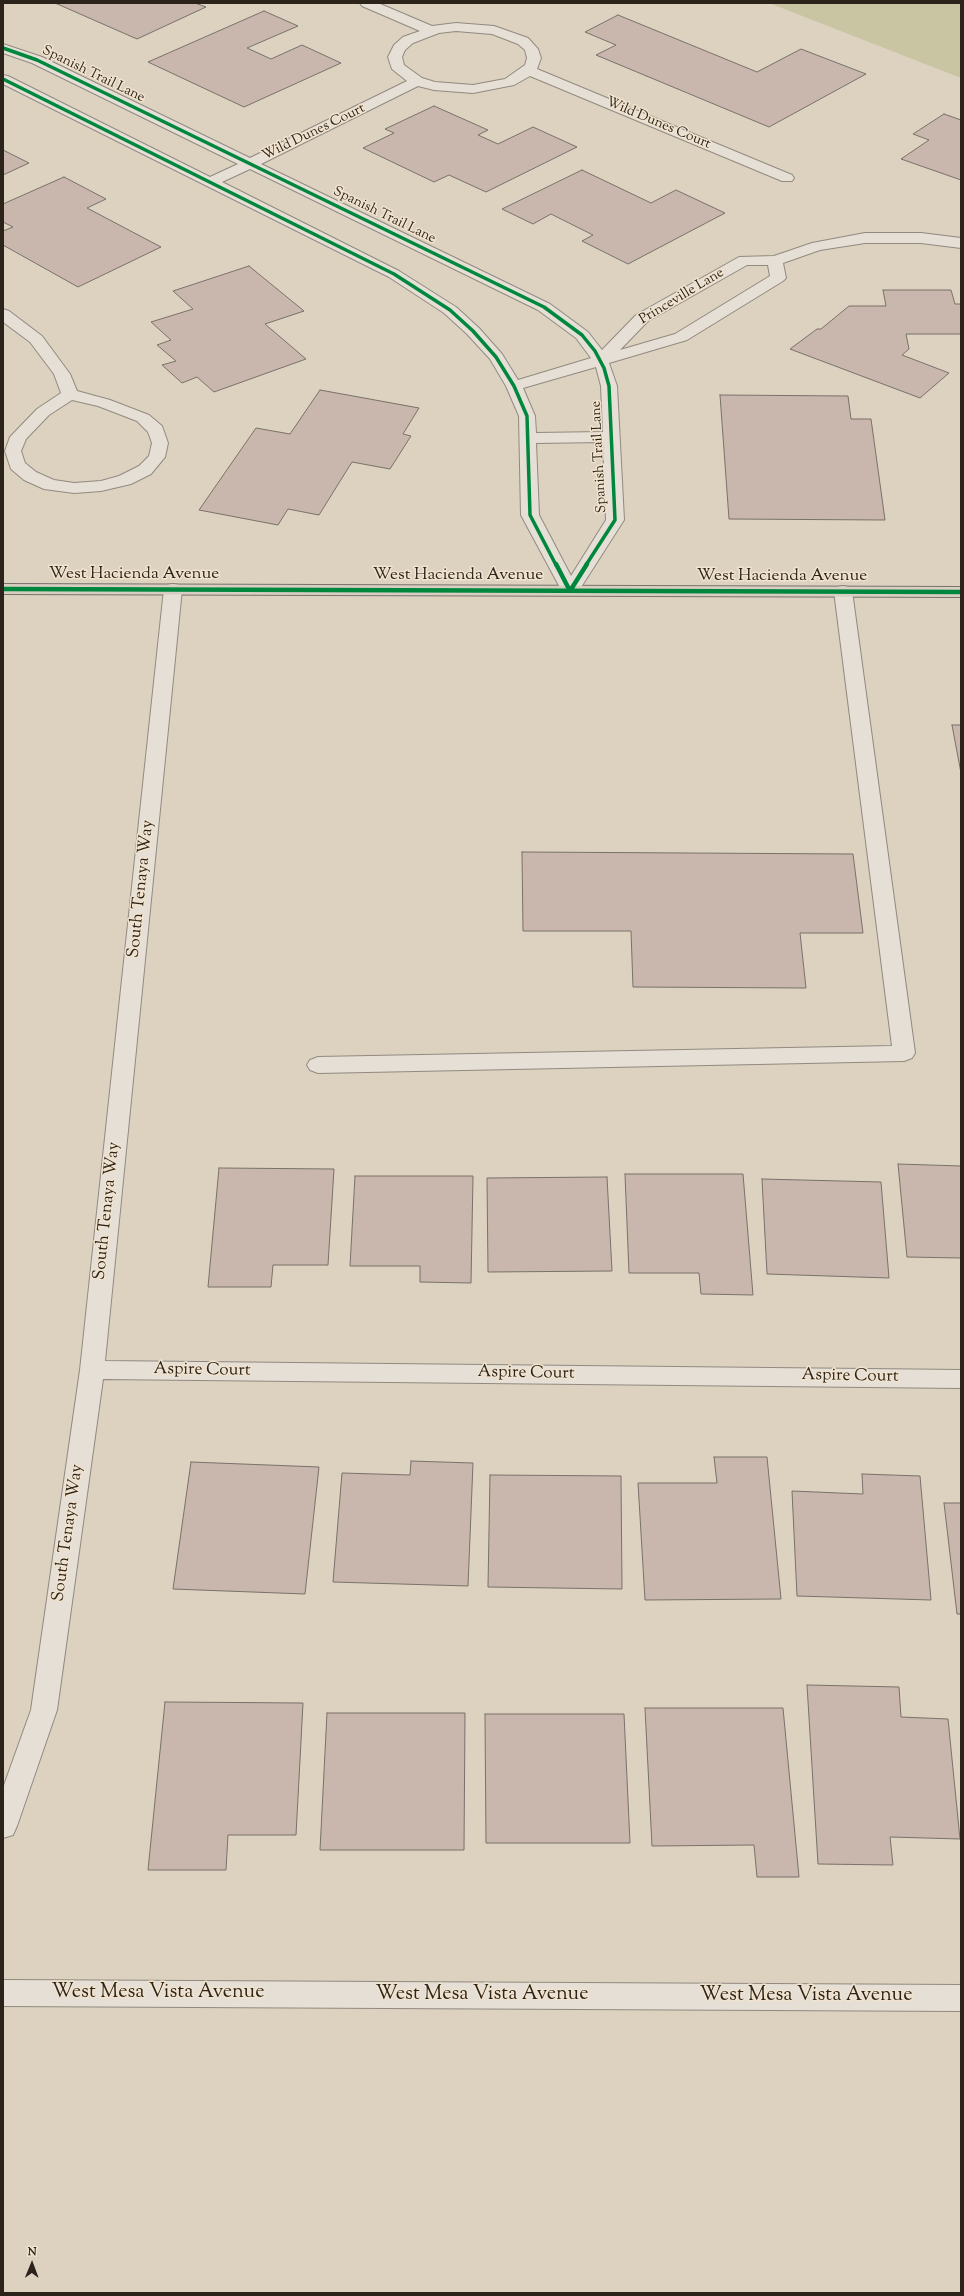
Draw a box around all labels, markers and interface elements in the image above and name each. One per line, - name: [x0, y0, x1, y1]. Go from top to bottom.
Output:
- street label: Spanish Trail Lane: [39, 43, 147, 107]
- street label: Wild Dunes Court: [603, 94, 713, 154]
- street label: Wild Dunes Court: [260, 101, 368, 165]
- street label: Spanish Trail Lane: [330, 184, 438, 248]
- street label: Princeville Lane: [637, 265, 727, 329]
- street label: Spanish Trail Lane: [589, 401, 611, 513]
- street label: West Hacienda Avenue: [49, 565, 219, 585]
- street label: West Hacienda Avenue: [373, 566, 543, 586]
- street label: West Hacienda Avenue: [697, 567, 867, 587]
- street label: South Tenaya Way: [125, 819, 159, 959]
- street label: South Tenaya Way: [91, 1141, 125, 1281]
- street label: Aspire Court: [153, 1360, 251, 1382]
- street label: Aspire Court: [477, 1363, 575, 1385]
- street label: Aspire Court: [801, 1366, 899, 1388]
- street label: South Tenaya Way: [49, 1463, 89, 1603]
- street label: West Mesa Vista Avenue: [52, 1982, 264, 2006]
- street label: West Mesa Vista Avenue: [376, 1984, 588, 2008]
- street label: West Mesa Vista Avenue: [700, 1985, 912, 2009]
- north arrow: [12, 2244, 52, 2284]
- text: N: [28, 2244, 37, 2260]

